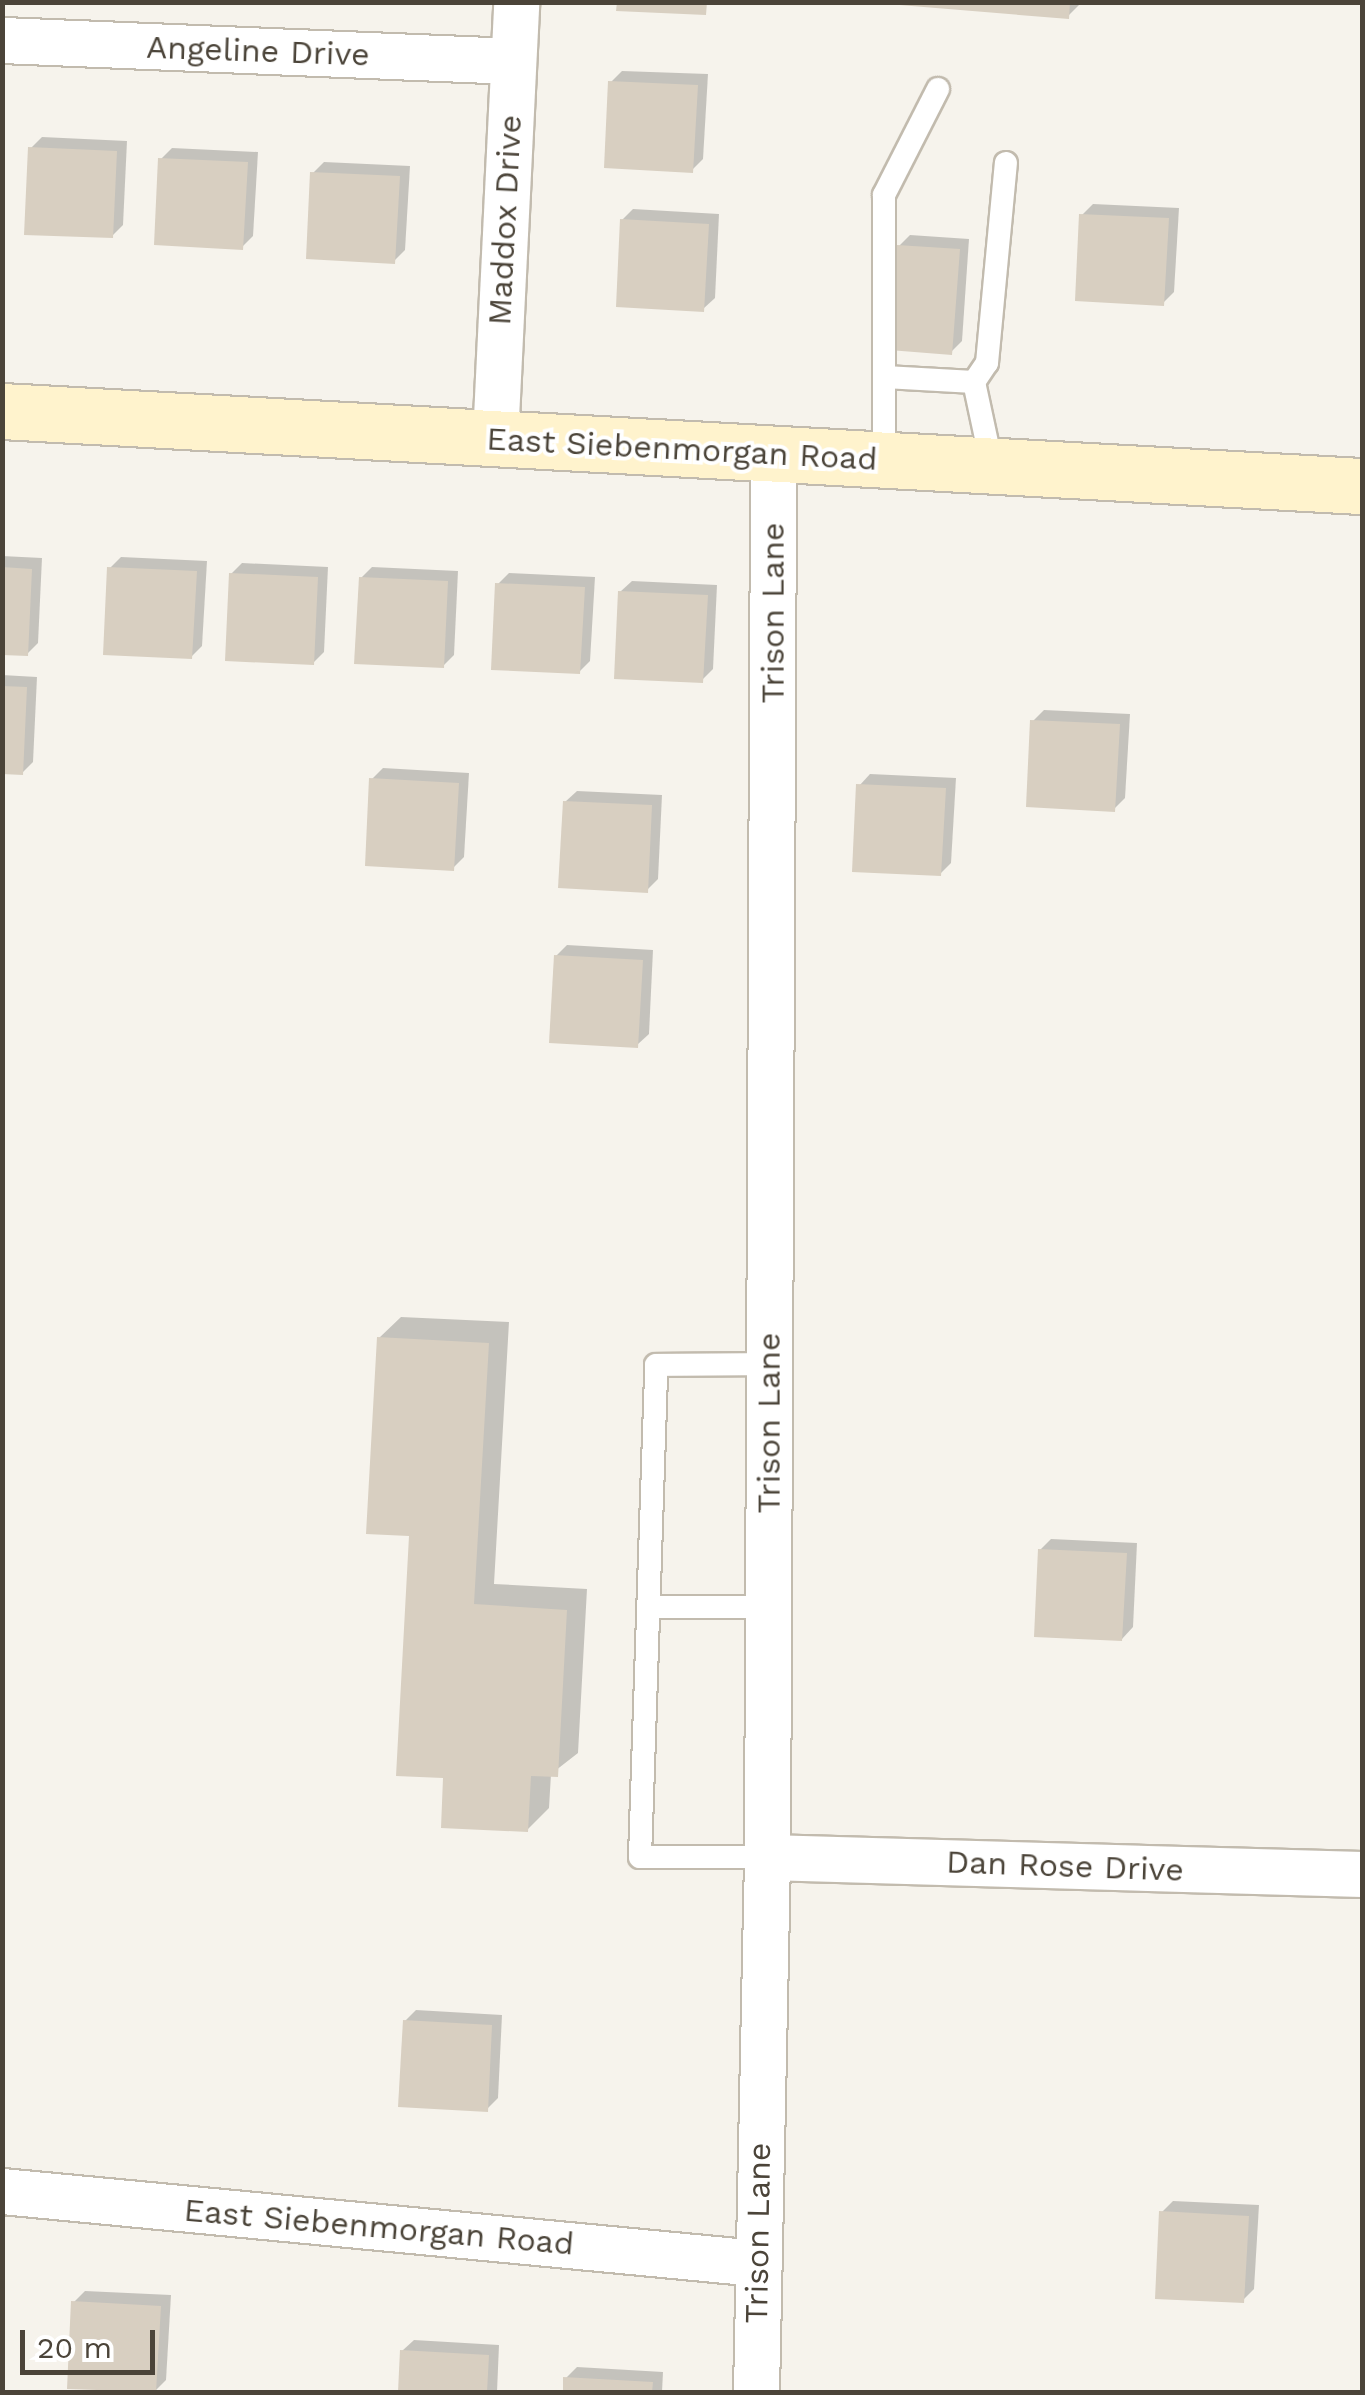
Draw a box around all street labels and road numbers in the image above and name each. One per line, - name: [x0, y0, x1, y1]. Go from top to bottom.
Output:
- street label: Angeline Drive: [146, 28, 370, 74]
- street label: Maddox Drive: [480, 113, 530, 327]
- street label: East Siebenmorgan Road: [486, 420, 878, 478]
- street label: Trison Lane: [754, 523, 792, 703]
- street label: Trison Lane: [750, 1333, 788, 1513]
- street label: Dan Rose Drive: [946, 1843, 1184, 1889]
- street label: Trison Lane: [737, 2142, 779, 2324]
- street label: East Siebenmorgan Road: [182, 2191, 576, 2263]

